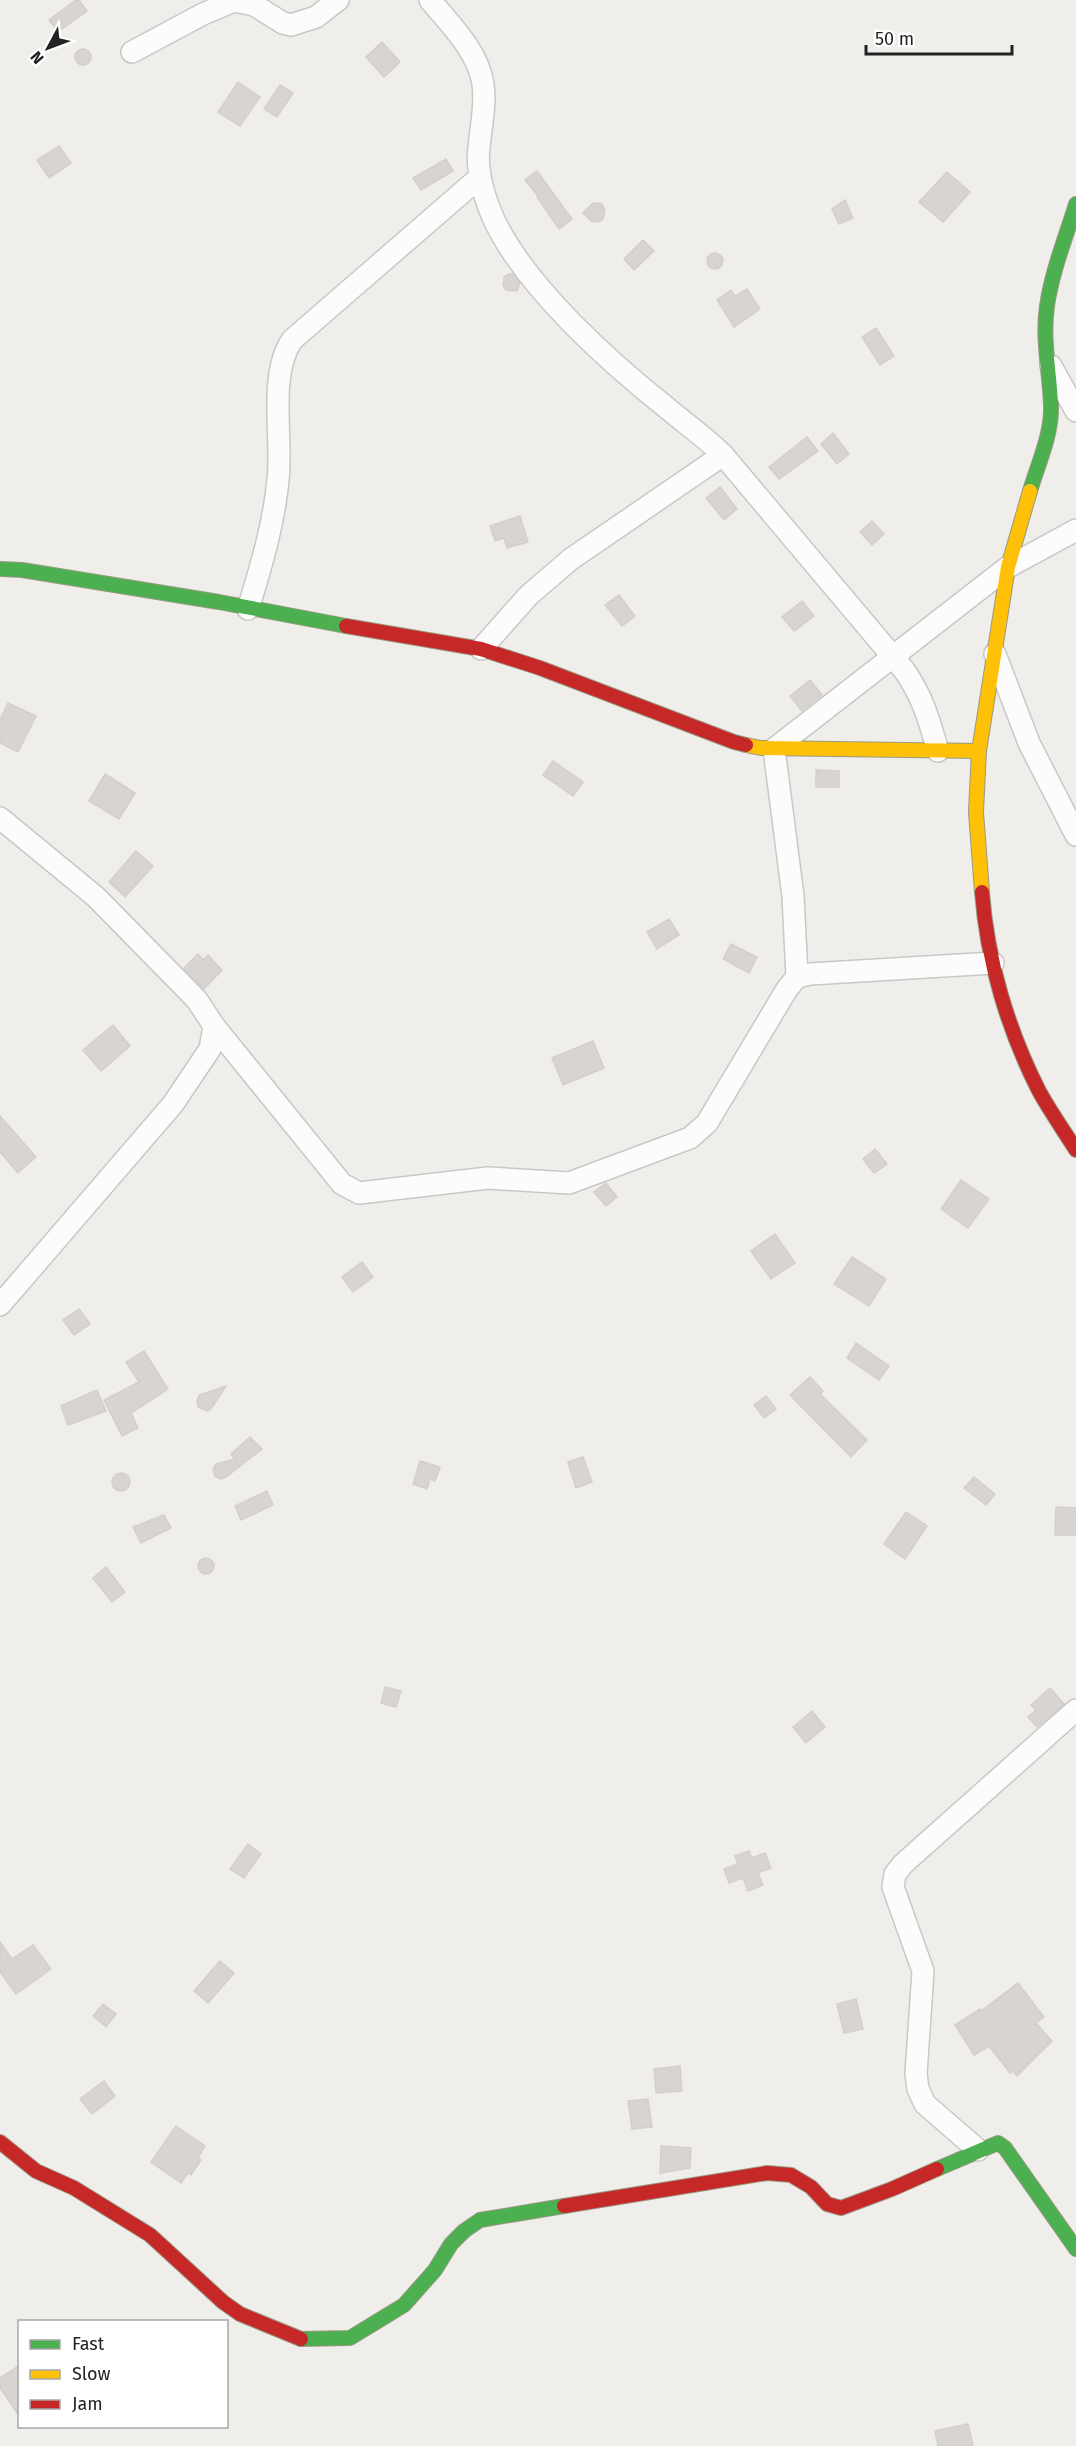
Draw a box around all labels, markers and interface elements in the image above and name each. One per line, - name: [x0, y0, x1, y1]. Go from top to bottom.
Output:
- north arrow: [18, 18, 78, 78]
- scale bar: [866, 18, 1012, 56]
- text: 50 m: [875, 28, 914, 50]
- text: N: [26, 47, 48, 68]
- legend: [18, 2320, 228, 2428]
- text: Fast: [72, 2333, 105, 2355]
- text: Slow: [72, 2363, 111, 2385]
- text: Jam: [72, 2393, 103, 2415]

